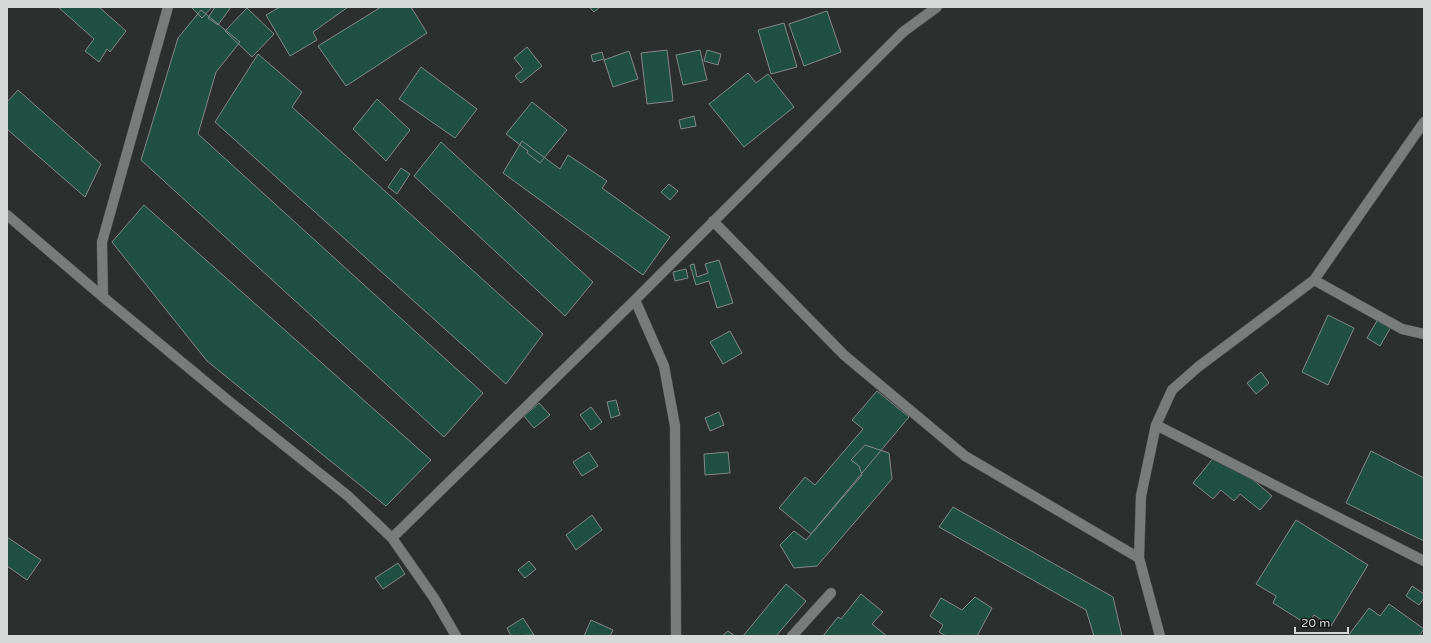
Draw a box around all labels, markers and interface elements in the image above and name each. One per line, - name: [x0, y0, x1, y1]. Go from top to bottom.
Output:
- scale bar: [1295, 609, 1348, 635]
- text: 20 m: [1301, 616, 1330, 630]

